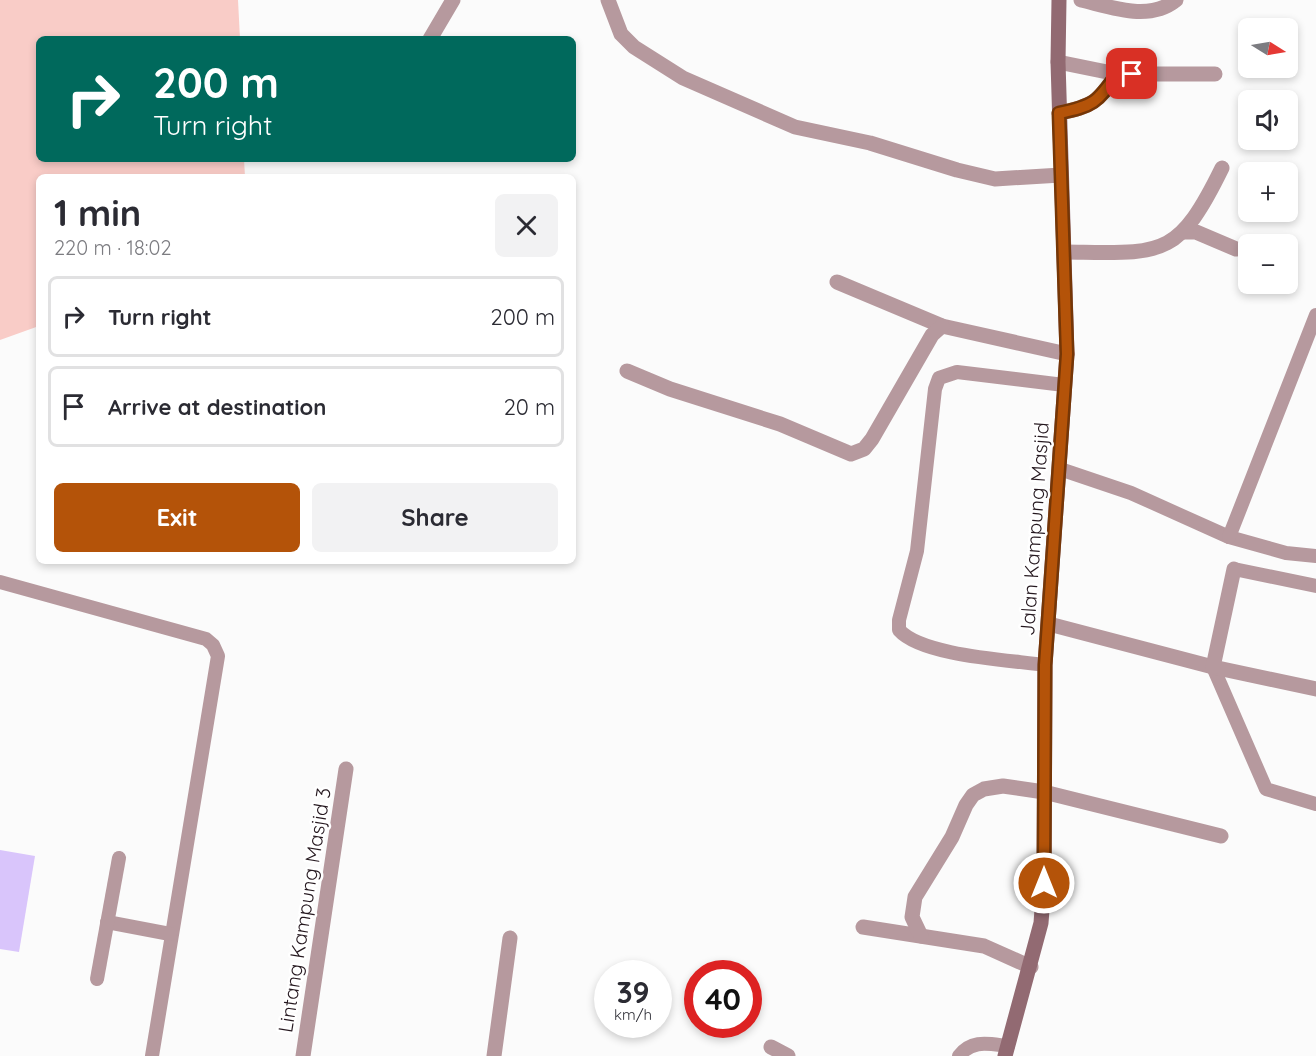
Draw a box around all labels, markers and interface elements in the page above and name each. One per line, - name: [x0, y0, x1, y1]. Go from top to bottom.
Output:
- north arrow: [1238, 18, 1298, 78]
- map controls: [1238, 18, 1298, 294]
- pin: [1106, 48, 1157, 99]
- text: 200 m: [153, 56, 279, 109]
- icon: arrive: [1115, 57, 1148, 90]
- icon: right: [54, 60, 132, 138]
- button: sound: [1238, 90, 1298, 150]
- text: Turn right: [153, 108, 272, 142]
- button: +: [1238, 162, 1298, 222]
- text: 1 min: [54, 190, 141, 235]
- button: close: [495, 194, 558, 257]
- button: −: [1238, 234, 1298, 294]
- text: 220 m · 18:02: [54, 235, 172, 260]
- icon: right: [57, 300, 90, 333]
- text: Turn right: [108, 303, 212, 331]
- text: 200 m: [491, 303, 555, 331]
- icon: arrive: [57, 390, 90, 423]
- text: Arrive at destination: [108, 393, 326, 421]
- text: 20 m: [504, 393, 555, 421]
- street label: Jalan Kampung Masjid: [1014, 421, 1054, 637]
- button: Exit: [54, 483, 300, 552]
- button: Share: [312, 483, 558, 552]
- street label: Lintang Kampung Masjid 3: [272, 786, 336, 1034]
- position arrow: [1012, 851, 1076, 915]
- speed limit sign: 40: [684, 960, 762, 1038]
- text: 39: [616, 973, 650, 1011]
- text: km/h: [614, 1005, 652, 1024]

